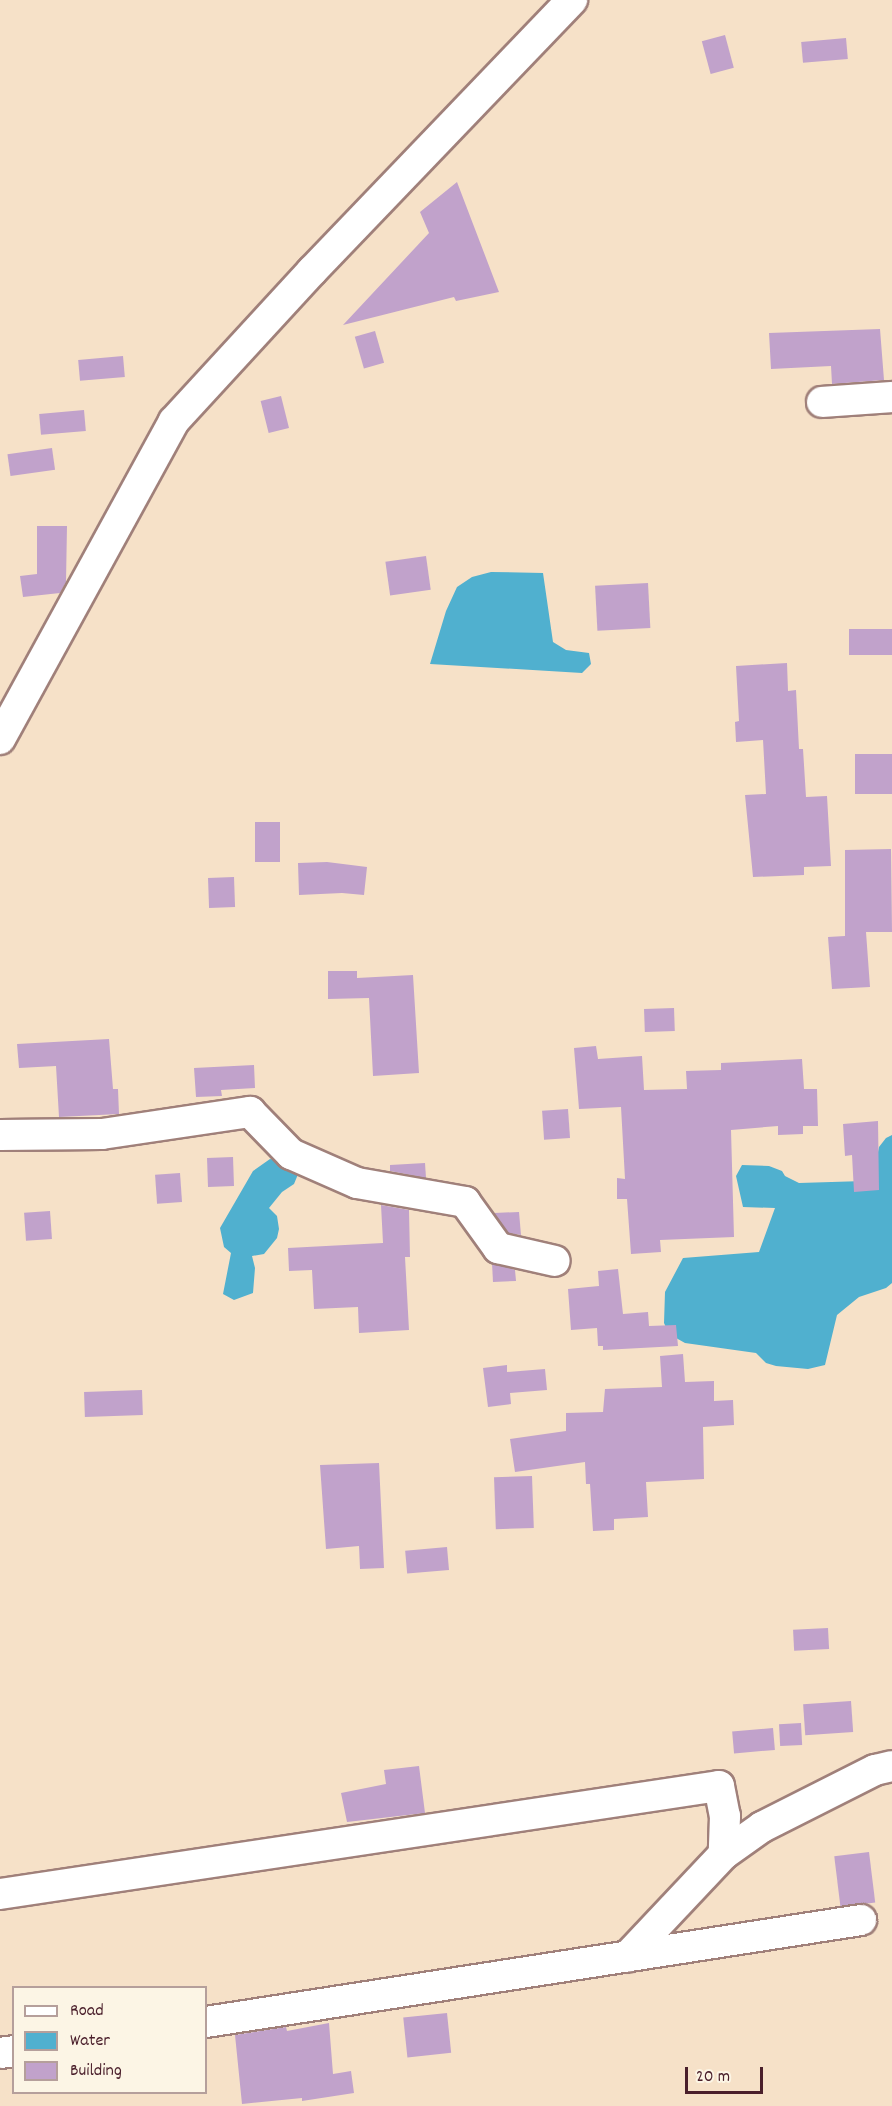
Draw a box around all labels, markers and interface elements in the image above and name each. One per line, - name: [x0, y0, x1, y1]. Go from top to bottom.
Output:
- legend: [12, 1986, 207, 2094]
- text: Road: [70, 1999, 104, 2024]
- text: Water: [70, 2029, 110, 2054]
- scale bar: [688, 2055, 766, 2093]
- text: Building: [70, 2059, 122, 2084]
- text: 20 m: [696, 2065, 730, 2090]

